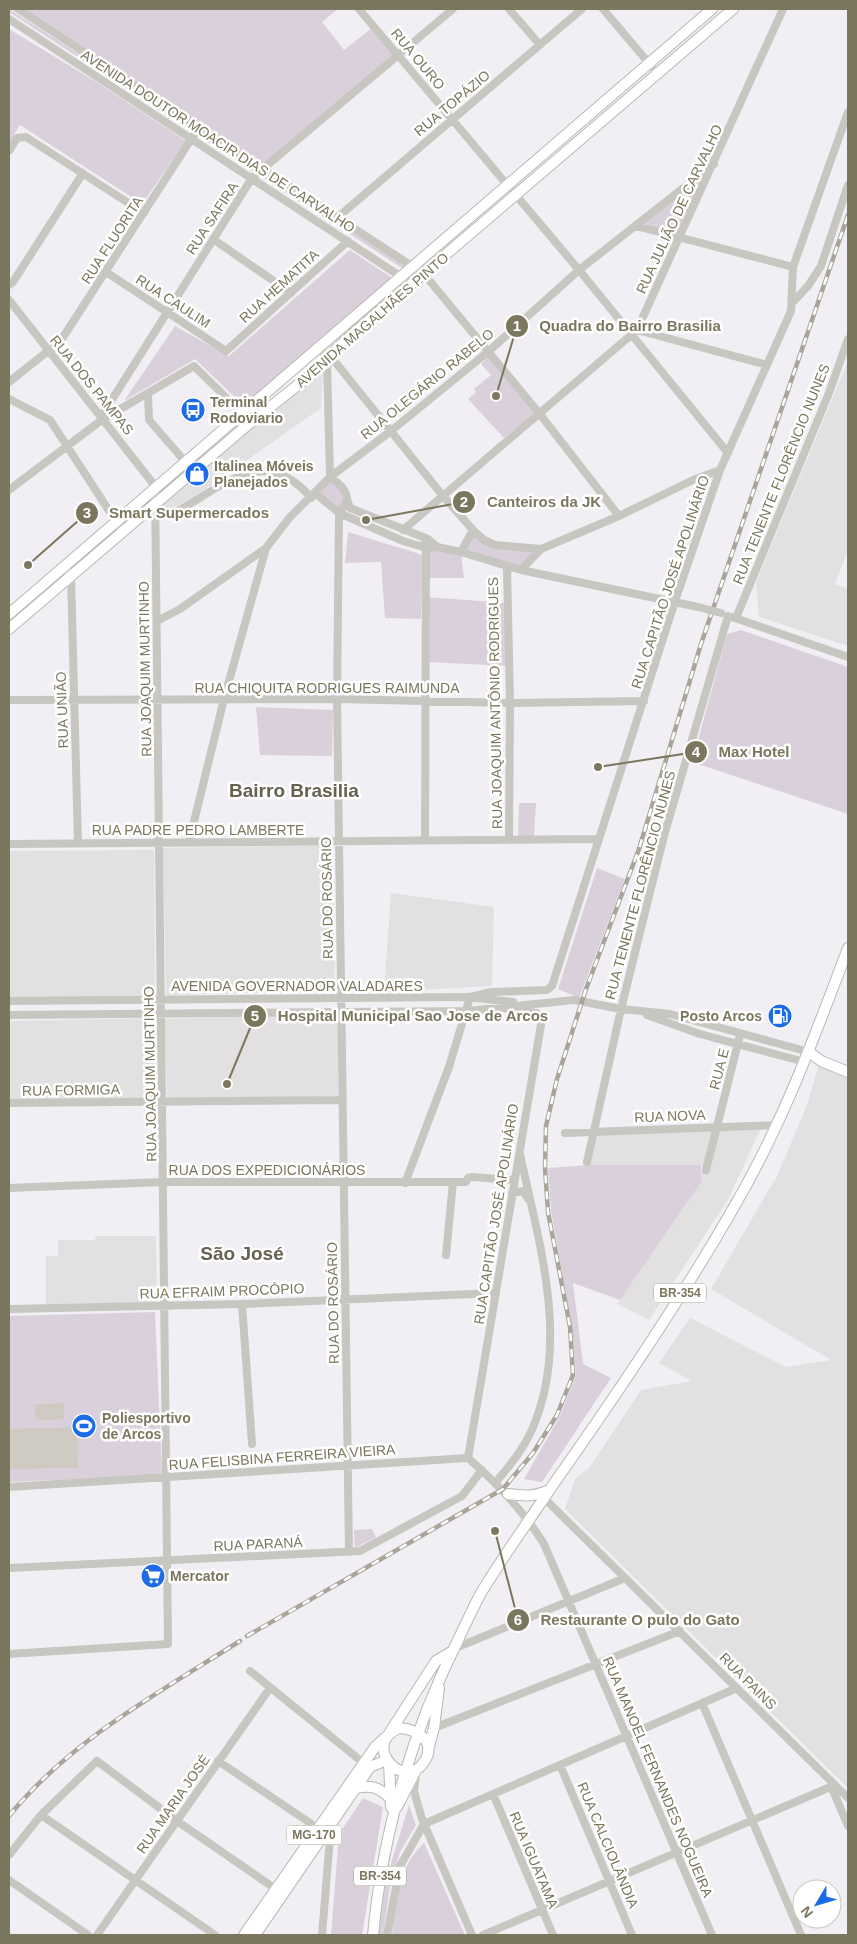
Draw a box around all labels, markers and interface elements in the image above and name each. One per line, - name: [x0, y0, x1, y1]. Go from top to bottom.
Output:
- street label: RUA OURO: [388, 25, 448, 93]
- street label: AVENIDA DOUTOR MOACIR DIAS DE CARVALHO: [78, 46, 358, 236]
- street label: RUA TOPÁZIO: [411, 67, 493, 139]
- street label: RUA JULIÃO DE CARVALHO: [633, 122, 725, 296]
- street label: RUA SAFIRA: [183, 178, 242, 257]
- street label: RUA FLUORITA: [78, 193, 147, 287]
- street label: RUA HEMATITA: [236, 246, 323, 326]
- street label: AVENIDA MAGALHÃES PINTO: [292, 249, 452, 391]
- street label: RUA CAULIM: [133, 271, 213, 331]
- callout: Quadra do Bairro Brasilia: [504, 311, 731, 341]
- text: 1: [513, 317, 521, 334]
- text: Quadra do Bairro Brasilia: [539, 317, 722, 334]
- street label: RUA OLEGÁRIO RABELO: [357, 325, 497, 443]
- street label: RUA DOS PAMPAS: [47, 332, 137, 438]
- street label: RUA TENENTE FLORÊNCIO NUNES: [729, 361, 833, 587]
- place label: Terminal Rodoviario: [210, 394, 283, 426]
- bus stop icon: Terminal Rodoviario: [180, 397, 206, 423]
- place label: Italinea Móveis Planejados: [214, 458, 314, 490]
- shop icon: Italinea Móveis Planejados: [184, 461, 210, 487]
- street label: RUA CAPITÃO JOSÉ APOLINÁRIO: [628, 473, 712, 691]
- callout: Canteiros da JK: [452, 487, 611, 517]
- text: 2: [460, 493, 468, 510]
- text: Canteiros da JK: [487, 493, 601, 510]
- callout: Smart Supermercados: [74, 498, 279, 528]
- text: 3: [83, 504, 91, 521]
- text: Smart Supermercados: [109, 504, 269, 521]
- street label: RUA JOAQUIM ANTÔNIO RODRIGUES: [485, 577, 505, 829]
- street label: RUA JOAQUIM MURTINHO: [135, 581, 155, 757]
- street label: RUA UNIÃO: [53, 671, 71, 749]
- street label: RUA CHIQUITA RODRIGUES RAIMUNDA: [195, 680, 460, 696]
- callout: Max Hotel: [683, 737, 799, 767]
- text: 4: [692, 743, 701, 760]
- text: Max Hotel: [719, 743, 789, 760]
- street label: RUA TENENTE FLORÊNCIO NUNES: [602, 769, 678, 1001]
- district label: Bairro Brasilia: [229, 780, 359, 801]
- street label: RUA PADRE PEDRO LAMBERTE: [92, 822, 304, 838]
- street label: RUA DO ROSÁRIO: [318, 837, 336, 959]
- street label: AVENIDA GOVERNADOR VALADARES: [171, 978, 423, 994]
- street label: RUA JOAQUIM MURTINHO: [140, 986, 160, 1162]
- callout: Hospital Municipal Sao Jose de Arcos: [242, 1001, 558, 1031]
- fuel station icon: Posto Arcos: [767, 1003, 793, 1029]
- text: 5: [251, 1007, 259, 1024]
- text: Hospital Municipal Sao Jose de Arcos: [278, 1007, 548, 1024]
- place label: Posto Arcos: [680, 1008, 762, 1024]
- street label: RUA E: [706, 1047, 732, 1091]
- street label: RUA FORMIGA: [22, 1081, 121, 1099]
- street label: RUA CAPITÃO JOSÉ APOLINÁRIO: [471, 1102, 521, 1326]
- street label: RUA NOVA: [634, 1107, 707, 1125]
- street label: RUA DOS EXPEDICIONÁRIOS: [169, 1162, 365, 1178]
- street label: RUA DO ROSÁRIO: [324, 1242, 342, 1364]
- district label: São José: [200, 1243, 284, 1264]
- street label: RUA EFRAIM PROCÓPIO: [139, 1280, 305, 1302]
- road number: BR-354: [654, 1284, 706, 1302]
- place label: Poliesportivo de Arcos: [102, 1410, 191, 1442]
- sports icon: Poliesportivo de Arcos: [71, 1413, 97, 1439]
- street label: RUA FELISBINA FERREIRA VIEIRA: [168, 1441, 397, 1473]
- street label: RUA PARANÁ: [213, 1534, 304, 1554]
- supermarket icon: Mercator: [140, 1563, 166, 1589]
- place label: Mercator: [170, 1568, 230, 1584]
- callout: Restaurante O pulo do Gato: [506, 1605, 750, 1635]
- text: 6: [514, 1611, 522, 1628]
- text: Restaurante O pulo do Gato: [540, 1611, 740, 1628]
- street label: RUA PAINS: [716, 1649, 780, 1713]
- street label: RUA MANOEL FERNANDES NOGUEIRA: [600, 1654, 716, 1900]
- street label: RUA MARIA JOSÉ: [133, 1752, 213, 1856]
- street label: RUA CALCIOLÂNDIA: [574, 1780, 642, 1911]
- street label: RUA IGUATAMA: [506, 1809, 562, 1911]
- road number: MG-170: [286, 1826, 342, 1844]
- road number: BR-354: [354, 1866, 406, 1885]
- north arrow: [792, 1879, 842, 1929]
- text: N: [797, 1903, 816, 1921]

